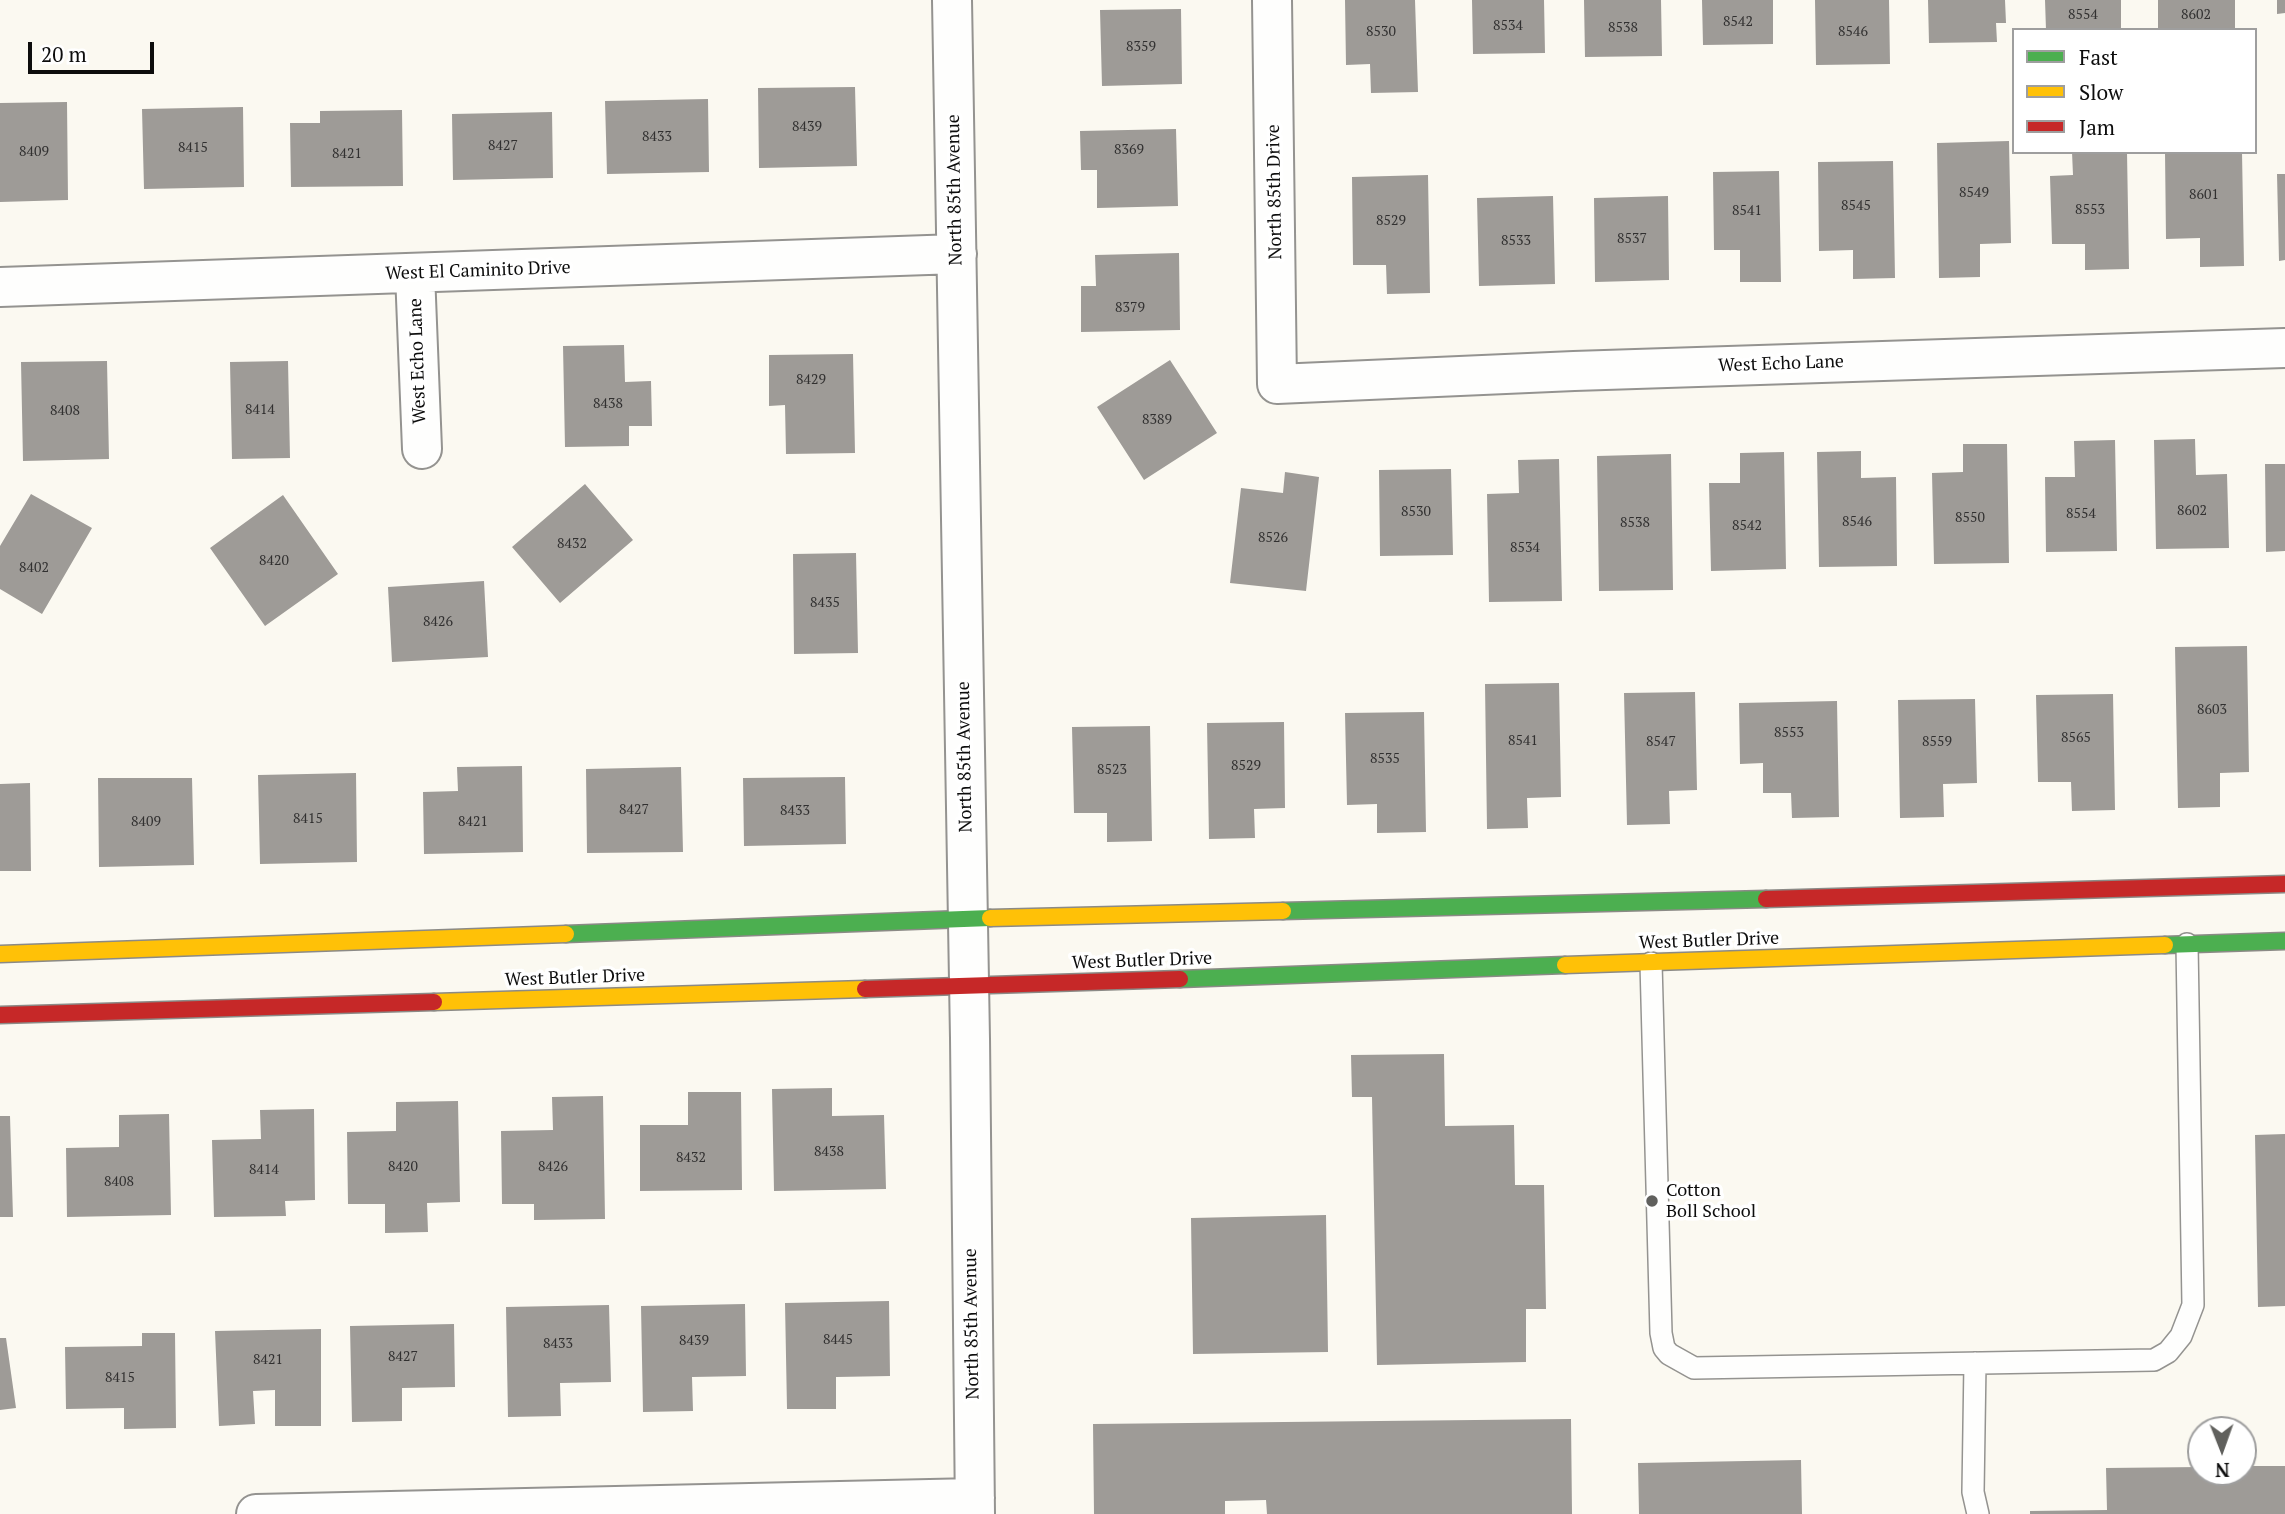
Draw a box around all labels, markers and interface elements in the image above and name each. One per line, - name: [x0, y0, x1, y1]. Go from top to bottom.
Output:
- house number: 8554: [2068, 7, 2098, 23]
- house number: 8602: [2181, 7, 2211, 23]
- house number: 8542: [1723, 14, 1753, 30]
- house number: 8534: [1493, 18, 1523, 34]
- house number: 8538: [1608, 20, 1638, 36]
- house number: 8530: [1366, 24, 1396, 40]
- house number: 8546: [1838, 24, 1868, 40]
- scale bar: [32, 28, 158, 72]
- legend: [2012, 28, 2257, 154]
- house number: 8359: [1126, 39, 1156, 55]
- text: 20 m: [41, 40, 87, 68]
- text: Fast: [2079, 43, 2118, 71]
- text: Slow: [2079, 78, 2123, 106]
- text: Jam: [2079, 113, 2115, 141]
- street label: North 85th Avenue: [943, 114, 967, 266]
- house number: 8439: [792, 119, 822, 135]
- street label: North 85th Drive: [1263, 124, 1287, 260]
- house number: 8433: [642, 129, 672, 145]
- house number: 8427: [488, 138, 518, 154]
- house number: 8415: [178, 140, 208, 156]
- house number: 8369: [1114, 142, 1144, 158]
- house number: 8409: [19, 144, 49, 160]
- house number: 8421: [332, 146, 362, 162]
- house number: 8549: [1959, 185, 1989, 201]
- house number: 8601: [2189, 187, 2219, 203]
- house number: 8545: [1841, 198, 1871, 214]
- house number: 8553: [2075, 202, 2105, 218]
- house number: 8541: [1732, 203, 1762, 219]
- house number: 8529: [1376, 213, 1406, 229]
- house number: 8537: [1617, 231, 1647, 247]
- house number: 8533: [1501, 233, 1531, 249]
- street label: West El Caminito Drive: [385, 257, 571, 285]
- street label: West Echo Lane: [405, 298, 431, 424]
- house number: 8379: [1115, 300, 1145, 316]
- street label: West Echo Lane: [1718, 351, 1844, 377]
- house number: 8429: [796, 372, 826, 388]
- house number: 8438: [593, 396, 623, 412]
- house number: 8414: [245, 402, 275, 418]
- house number: 8408: [50, 403, 80, 419]
- house number: 8389: [1142, 412, 1172, 428]
- house number: 8602: [2177, 503, 2207, 519]
- house number: 8530: [1401, 504, 1431, 520]
- house number: 8554: [2066, 506, 2096, 522]
- house number: 8550: [1955, 510, 1985, 526]
- house number: 8546: [1842, 514, 1872, 530]
- house number: 8538: [1620, 515, 1650, 531]
- house number: 8542: [1732, 518, 1762, 534]
- house number: 8526: [1258, 530, 1288, 546]
- house number: 8432: [557, 536, 587, 552]
- house number: 8534: [1510, 540, 1540, 556]
- house number: 8420: [259, 553, 289, 569]
- house number: 8402: [19, 560, 49, 576]
- house number: 8435: [810, 595, 840, 611]
- house number: 8426: [423, 614, 453, 630]
- street label: North 85th Avenue: [953, 681, 977, 833]
- house number: 8603: [2197, 702, 2227, 718]
- house number: 8553: [1774, 725, 1804, 741]
- house number: 8565: [2061, 730, 2091, 746]
- house number: 8541: [1508, 733, 1538, 749]
- house number: 8547: [1646, 734, 1676, 750]
- house number: 8559: [1922, 734, 1952, 750]
- house number: 8535: [1370, 751, 1400, 767]
- house number: 8529: [1231, 758, 1261, 774]
- house number: 8523: [1097, 762, 1127, 778]
- house number: 8427: [619, 802, 649, 818]
- house number: 8433: [780, 803, 810, 819]
- house number: 8415: [293, 811, 323, 827]
- house number: 8409: [131, 814, 161, 830]
- house number: 8421: [458, 814, 488, 830]
- street label: West Butler Drive: [1639, 928, 1779, 954]
- street label: West Butler Drive: [1072, 948, 1212, 974]
- street label: West Butler Drive: [505, 965, 645, 991]
- house number: 8438: [814, 1144, 844, 1160]
- house number: 8432: [676, 1150, 706, 1166]
- house number: 8420: [388, 1159, 418, 1175]
- house number: 8426: [538, 1159, 568, 1175]
- house number: 8414: [249, 1162, 279, 1178]
- house number: 8408: [104, 1174, 134, 1190]
- place label: Cotton Boll School: [1666, 1180, 1756, 1222]
- marker: Cotton Boll School: [1644, 1193, 1660, 1209]
- street label: North 85th Avenue: [960, 1248, 984, 1400]
- house number: 8445: [823, 1332, 853, 1348]
- house number: 8439: [679, 1333, 709, 1349]
- house number: 8433: [543, 1336, 573, 1352]
- house number: 8427: [388, 1349, 418, 1365]
- house number: 8421: [253, 1352, 283, 1368]
- house number: 8415: [105, 1370, 135, 1386]
- north arrow: [2187, 1416, 2257, 1486]
- text: N: [2215, 1458, 2230, 1483]

